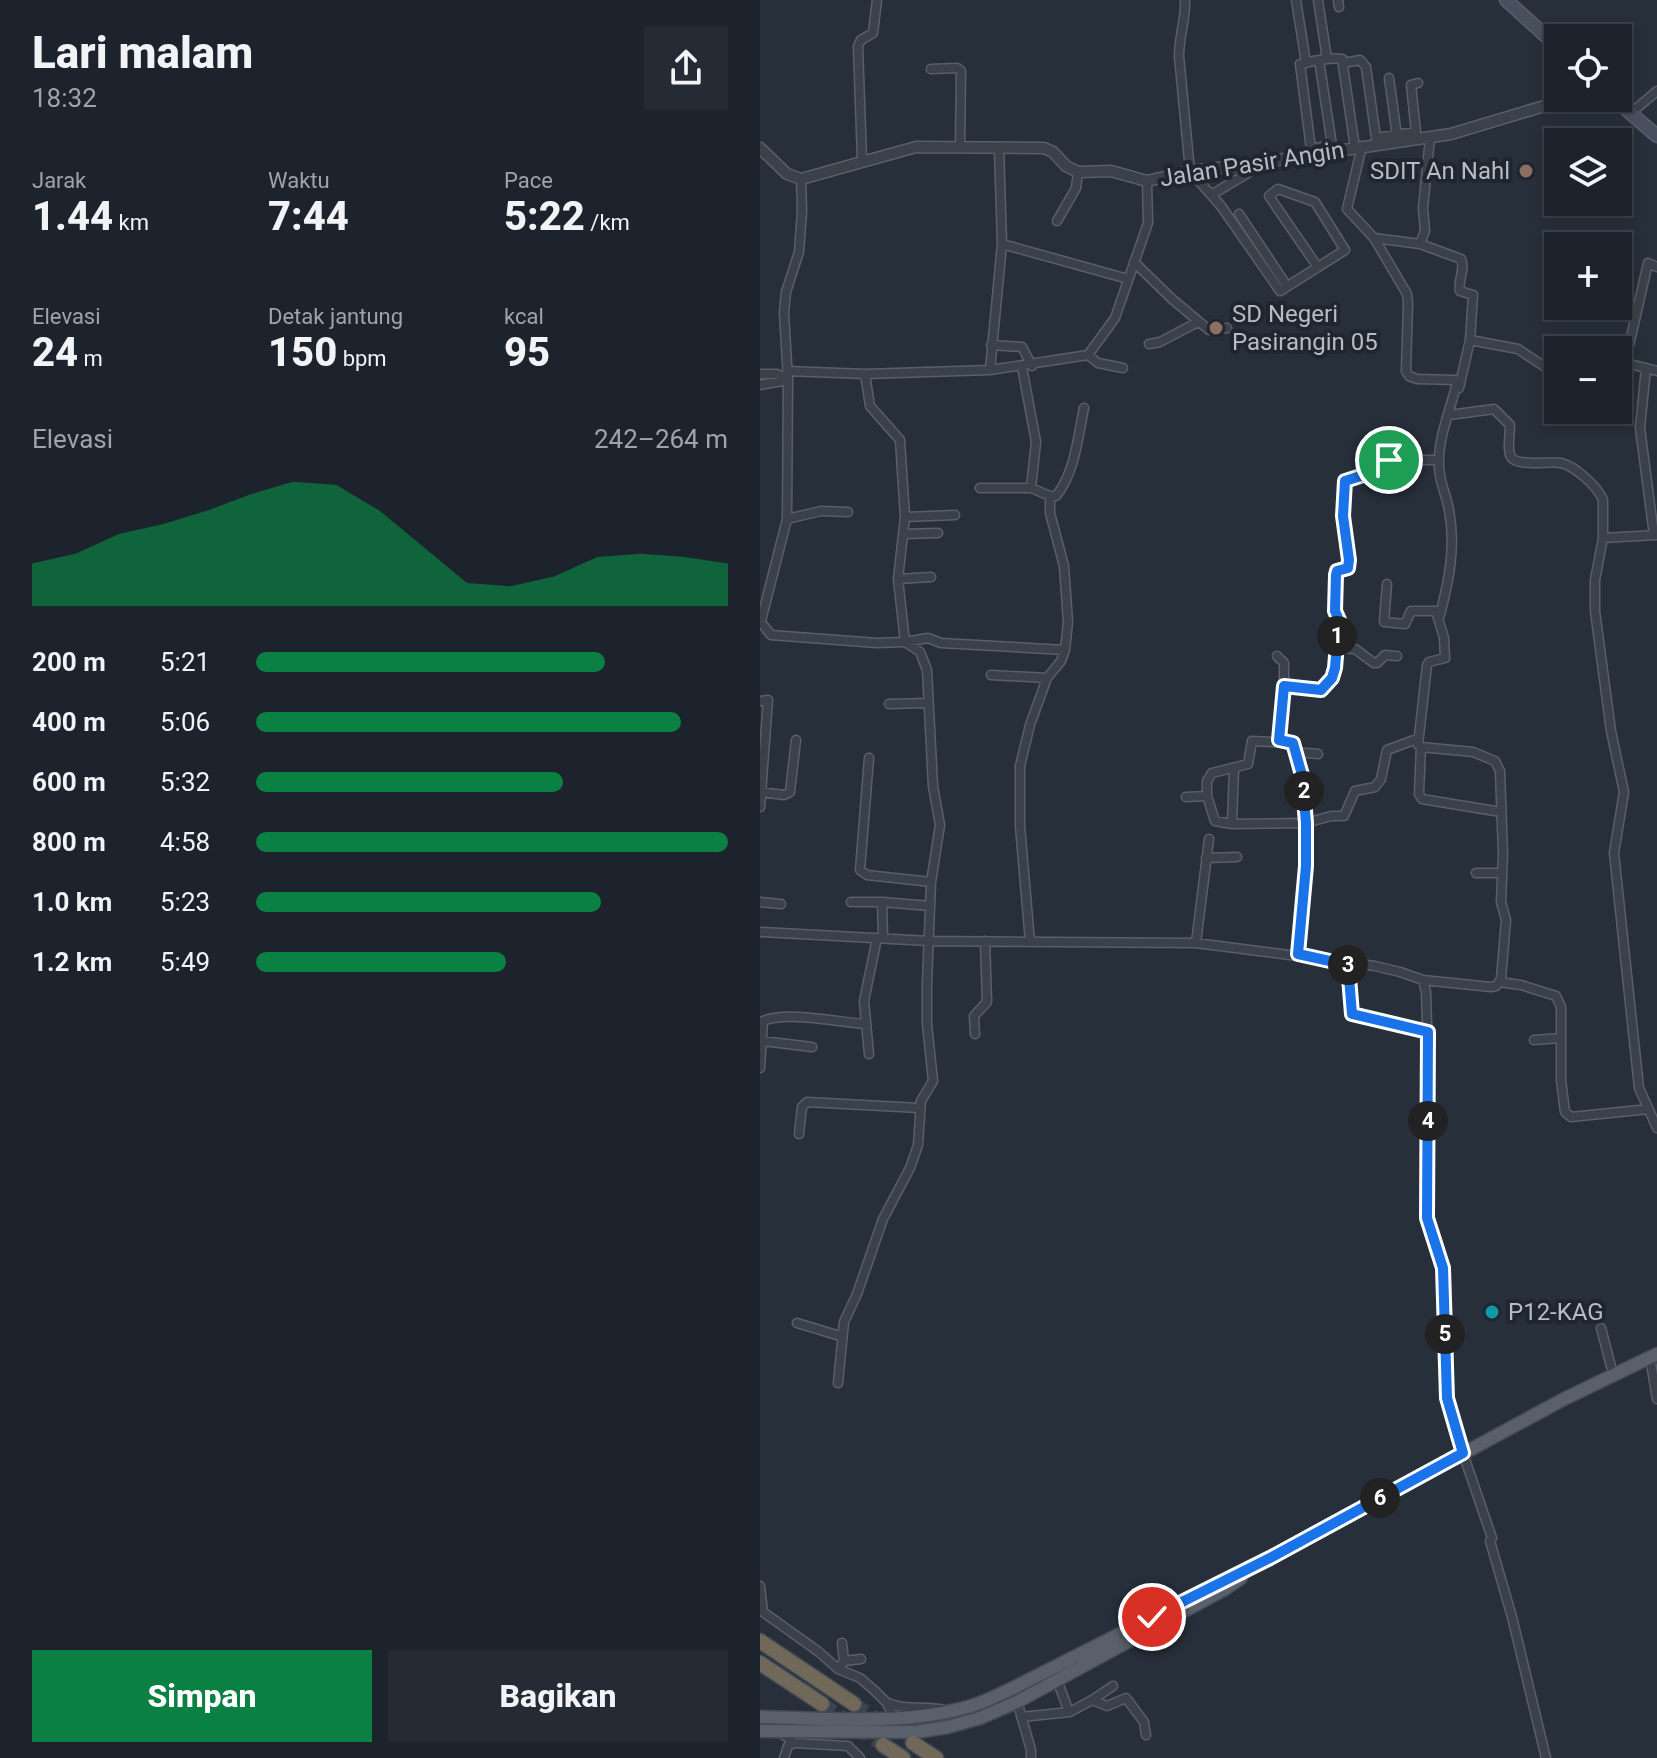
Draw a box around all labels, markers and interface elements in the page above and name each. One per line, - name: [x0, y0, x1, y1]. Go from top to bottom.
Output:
- map controls: [1544, 24, 1632, 424]
- button: locate: [1544, 24, 1632, 112]
- button: share: [644, 26, 728, 110]
- text: Lari malam: [32, 27, 253, 79]
- text: 18:32: [32, 83, 97, 113]
- button: layers: [1544, 128, 1632, 216]
- street label: Jalan Pasir Angin: [1158, 136, 1346, 192]
- place label: SDIT An Nahl: [1370, 157, 1510, 185]
- marker: SDIT An Nahl: [1517, 162, 1535, 180]
- text: Jarak: [32, 168, 86, 193]
- text: Waktu: [268, 168, 330, 193]
- text: Pace: [504, 168, 553, 193]
- text: 1.44: [32, 193, 113, 240]
- text: 7:44: [268, 193, 349, 240]
- text: 5:22: [504, 193, 585, 240]
- text: km: [113, 210, 149, 235]
- text: /km: [585, 210, 630, 235]
- button: +: [1544, 232, 1632, 320]
- place label: SD Negeri Pasirangin 05: [1232, 300, 1378, 356]
- text: Elevasi: [32, 304, 101, 329]
- text: Detak jantung: [268, 304, 403, 329]
- text: kcal: [504, 304, 544, 329]
- marker: SD Negeri Pasirangin 05: [1207, 319, 1225, 337]
- text: 24: [32, 329, 78, 376]
- text: 150: [268, 329, 337, 376]
- text: 95: [504, 329, 550, 376]
- button: −: [1544, 336, 1632, 424]
- text: m: [78, 346, 103, 371]
- text: bpm: [337, 346, 387, 371]
- text: Elevasi: [32, 424, 113, 454]
- text: 242–264 m: [594, 424, 728, 454]
- pin: [1355, 426, 1423, 494]
- icon: arrive: [1367, 438, 1411, 482]
- pin: 1: [1317, 616, 1357, 656]
- text: 1: [1331, 623, 1343, 648]
- text: 200 m: [32, 647, 106, 677]
- text: 5:21: [160, 647, 210, 677]
- text: 400 m: [32, 707, 106, 737]
- text: 5:06: [160, 707, 210, 737]
- text: 600 m: [32, 767, 106, 797]
- text: 5:32: [160, 767, 210, 797]
- pin: 2: [1284, 771, 1324, 811]
- text: 2: [1298, 778, 1310, 803]
- text: 800 m: [32, 827, 106, 857]
- text: 4:58: [160, 827, 210, 857]
- text: 1.0 km: [32, 887, 112, 917]
- text: 5:23: [160, 887, 210, 917]
- pin: 3: [1328, 945, 1368, 985]
- text: 1.2 km: [32, 947, 112, 977]
- text: 5:49: [160, 947, 210, 977]
- text: 3: [1342, 952, 1354, 977]
- pin: 4: [1408, 1101, 1448, 1141]
- text: 4: [1422, 1108, 1434, 1133]
- place label: P12-KAG: [1508, 1298, 1604, 1326]
- marker: P12-KAG: [1483, 1303, 1501, 1321]
- pin: 5: [1425, 1314, 1465, 1354]
- text: 5: [1439, 1321, 1451, 1346]
- pin: 6: [1360, 1478, 1400, 1518]
- text: 6: [1374, 1485, 1386, 1510]
- pin: [1118, 1583, 1186, 1651]
- icon: check: [1130, 1595, 1174, 1639]
- button: Simpan: [32, 1650, 372, 1742]
- button: Bagikan: [388, 1650, 728, 1742]

